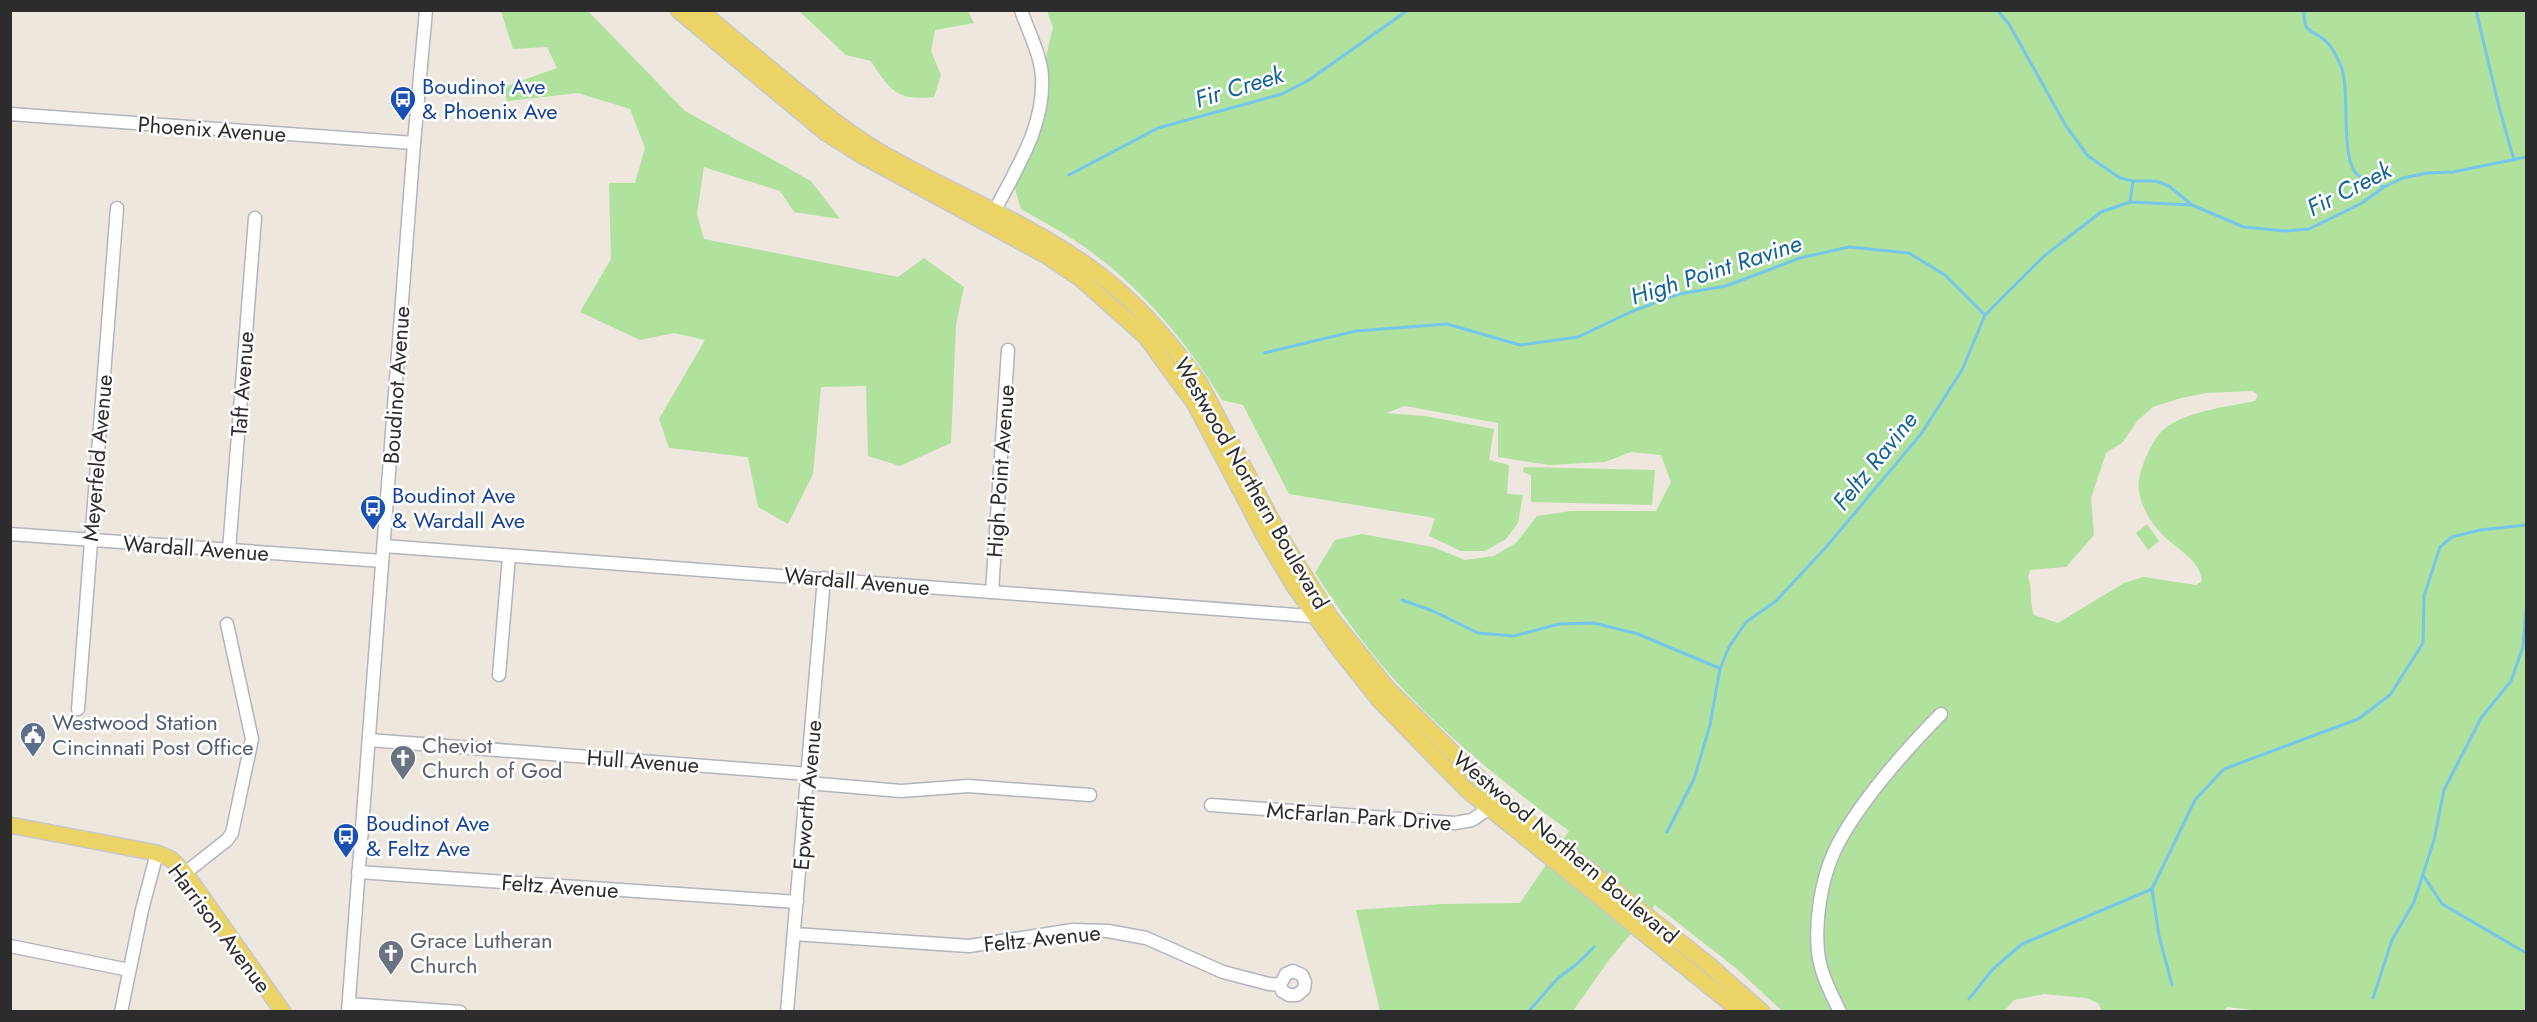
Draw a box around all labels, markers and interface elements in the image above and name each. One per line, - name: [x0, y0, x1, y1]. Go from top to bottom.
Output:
- water label: Fir Creek: [1190, 56, 1289, 117]
- place label: Boudinot Ave & Phoenix Ave: [422, 70, 558, 127]
- bus stop icon: Boudinot Ave & Phoenix Ave: [388, 84, 418, 122]
- street label: Phoenix Avenue: [137, 108, 287, 150]
- water label: Fir Creek: [2300, 152, 2399, 225]
- water label: High Point Ravine: [1626, 225, 1806, 314]
- street label: Boudinot Avenue: [375, 305, 417, 465]
- street label: Taft Avenue: [222, 330, 262, 438]
- street label: Westwood Northern Boulevard: [1167, 351, 1337, 615]
- street label: Meyerfeld Avenue: [74, 373, 120, 543]
- street label: High Point Avenue: [978, 383, 1022, 559]
- water label: Feltz Ravine: [1824, 404, 1925, 518]
- place label: Boudinot Ave & Wardall Ave: [392, 479, 525, 536]
- bus stop icon: Boudinot Ave & Wardall Ave: [358, 493, 388, 531]
- street label: Wardall Avenue: [122, 527, 270, 569]
- street label: Wardall Avenue: [783, 559, 931, 603]
- place label: Westwood Station Cincinnati Post Office: [52, 706, 254, 763]
- street label: Epworth Avenue: [785, 719, 829, 871]
- public building icon: Westwood Station Cincinnati Post Office: [18, 720, 48, 758]
- place label: Cheviot Church of God: [422, 729, 563, 786]
- street label: Hull Avenue: [586, 741, 700, 781]
- church icon: Cheviot Church of God: [388, 743, 418, 781]
- street label: Westwood Northern Boulevard: [1446, 743, 1686, 951]
- street label: McFarlan Park Drive: [1265, 794, 1453, 838]
- place label: Boudinot Ave & Feltz Ave: [366, 807, 490, 864]
- bus stop icon: Boudinot Ave & Feltz Ave: [331, 821, 361, 859]
- street label: Harrison Avenue: [161, 857, 279, 999]
- street label: Feltz Avenue: [500, 866, 620, 906]
- street label: Feltz Avenue: [982, 916, 1102, 960]
- place label: Grace Lutheran Church: [410, 924, 552, 981]
- church icon: Grace Lutheran Church: [376, 938, 406, 976]

